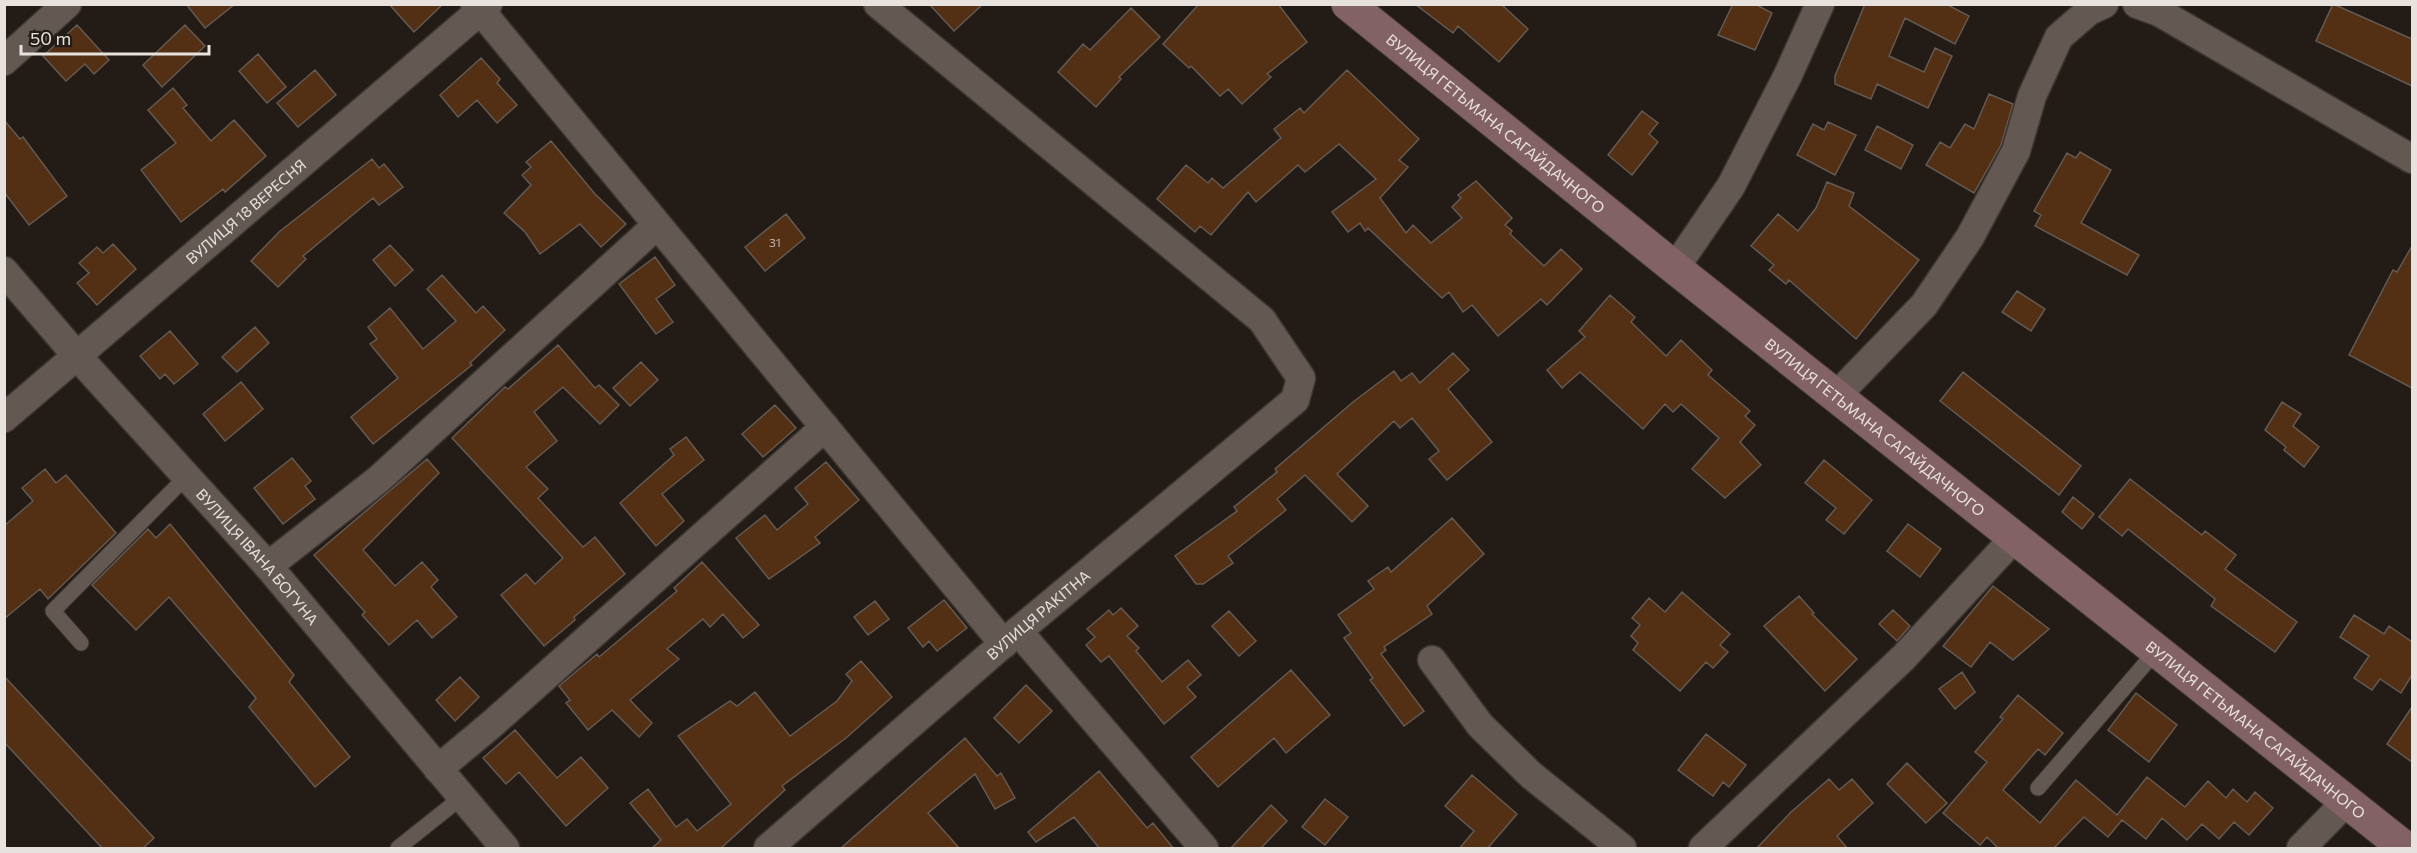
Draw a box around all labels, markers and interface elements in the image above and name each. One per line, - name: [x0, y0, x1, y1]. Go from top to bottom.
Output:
- scale bar: [21, 18, 208, 56]
- text: 50 m: [30, 27, 71, 49]
- street label: ВУЛИЦЯ ГЕТЬМАНА САГАЙДАЧНОГО: [1383, 30, 1609, 217]
- street label: ВУЛИЦЯ 18 ВЕРЕСНЯ: [182, 155, 309, 268]
- house number: 31: [769, 235, 781, 249]
- street label: ВУЛИЦЯ ГЕТЬМАНА САГАЙДАЧНОГО: [1762, 334, 1989, 520]
- street label: ВУЛИЦЯ ІВАНА БОГУНА: [193, 485, 322, 628]
- street label: ВУЛИЦЯ РАКІТНА: [983, 566, 1094, 663]
- street label: ВУЛИЦЯ ГЕТЬМАНА САГАЙДАЧНОГО: [2142, 637, 2369, 822]

